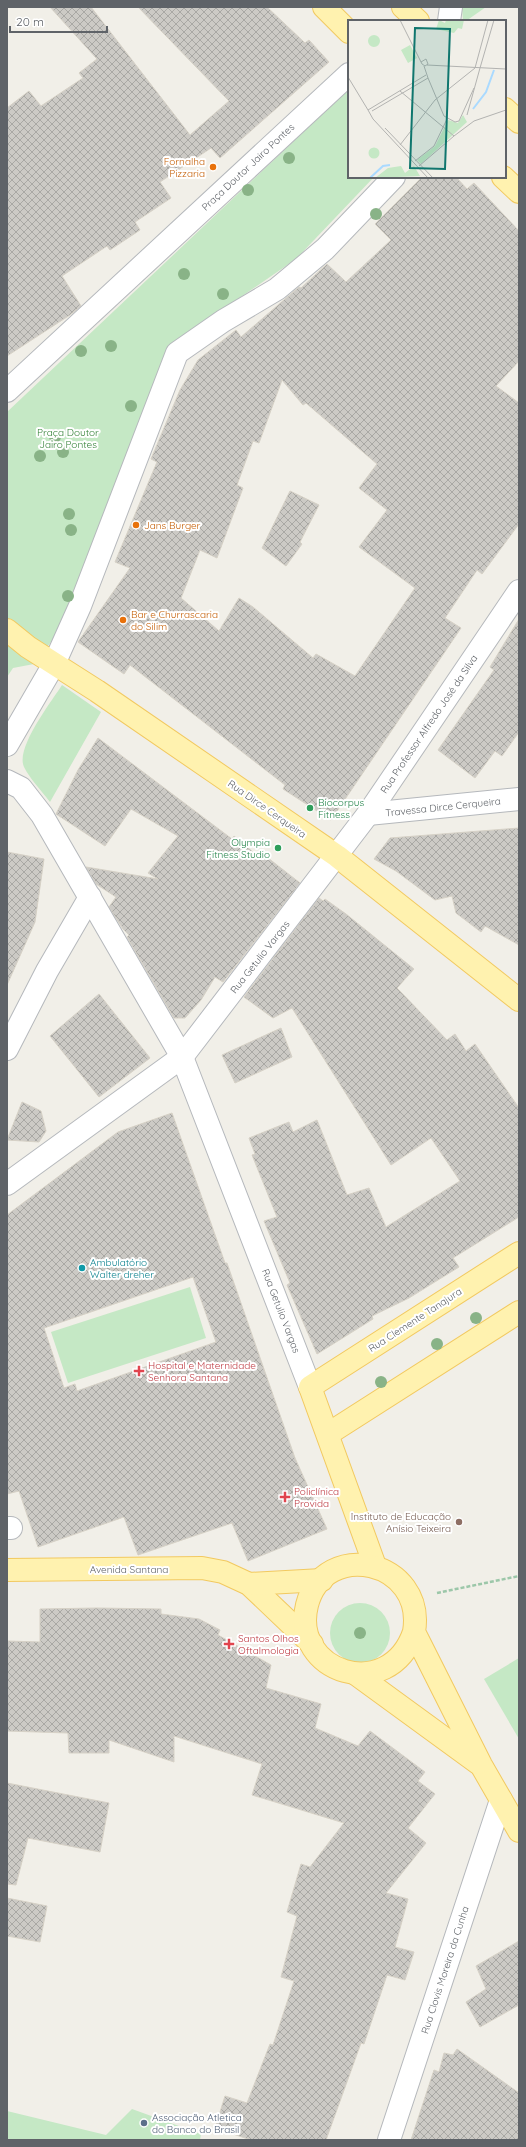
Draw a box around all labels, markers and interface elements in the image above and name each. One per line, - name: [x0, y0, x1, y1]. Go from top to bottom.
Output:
- scale bar: [10, 8, 107, 34]
- text: 20 m: [16, 14, 44, 29]
- inset map: [348, 20, 506, 178]
- street label: Praça Doutor Jairo Pontes: [199, 120, 297, 213]
- place label: Fornalha Pizzaria: [164, 155, 205, 180]
- marker: Fornalha Pizzaria: [208, 162, 218, 172]
- park label: Praça Doutor Jairo Pontes: [37, 426, 99, 451]
- place label: Jans Burger: [144, 519, 201, 532]
- marker: Jans Burger: [131, 520, 141, 530]
- place label: Bar e Churrascaria do Silim: [131, 608, 218, 633]
- marker: Bar e Churrascaria do Silim: [118, 615, 128, 625]
- street label: Rua Professor Alfredo José da Silva: [378, 652, 480, 796]
- street label: Rua Dirce Cerqueira: [225, 777, 309, 841]
- street label: Travessa Dirce Cerqueira: [385, 794, 501, 820]
- place label: Biocorpus Fitness: [318, 796, 365, 821]
- marker: Biocorpus Fitness: [305, 803, 315, 813]
- place label: Olympia Fitness Studio: [206, 836, 270, 861]
- marker: Olympia Fitness Studio: [273, 843, 283, 853]
- street label: Rua Getulio Vargas: [227, 918, 293, 996]
- place label: Ambulatório Walter dreher: [90, 1256, 154, 1281]
- marker: Ambulatório Walter dreher: [77, 1263, 87, 1273]
- street label: Rua Getulio Vargas: [259, 1267, 303, 1355]
- street label: Rua Clemente Tanajura: [366, 1285, 464, 1355]
- place label: Hospital e Maternidade Senhora Santana: [148, 1359, 256, 1384]
- marker: Hospital e Maternidade Senhora Santana: [133, 1365, 145, 1377]
- place label: Policlínica Provida: [294, 1485, 339, 1510]
- marker: Policlínica Provida: [279, 1491, 291, 1503]
- place label: Instituto de Educação Anísio Teixeira: [351, 1510, 451, 1535]
- marker: Instituto de Educação Anísio Teixeira: [454, 1517, 464, 1527]
- street label: Avenida Santana: [90, 1563, 168, 1576]
- place label: Santos Olhos Oftalmologia: [238, 1632, 299, 1657]
- marker: Santos Olhos Oftalmologia: [223, 1638, 235, 1650]
- street label: Rua Clovis Moreira da Cunha: [418, 1905, 472, 2035]
- place label: Associação Atletica do Banco do Brasil: [152, 2111, 242, 2136]
- marker: Associação Atletica do Banco do Brasil: [139, 2118, 149, 2128]

